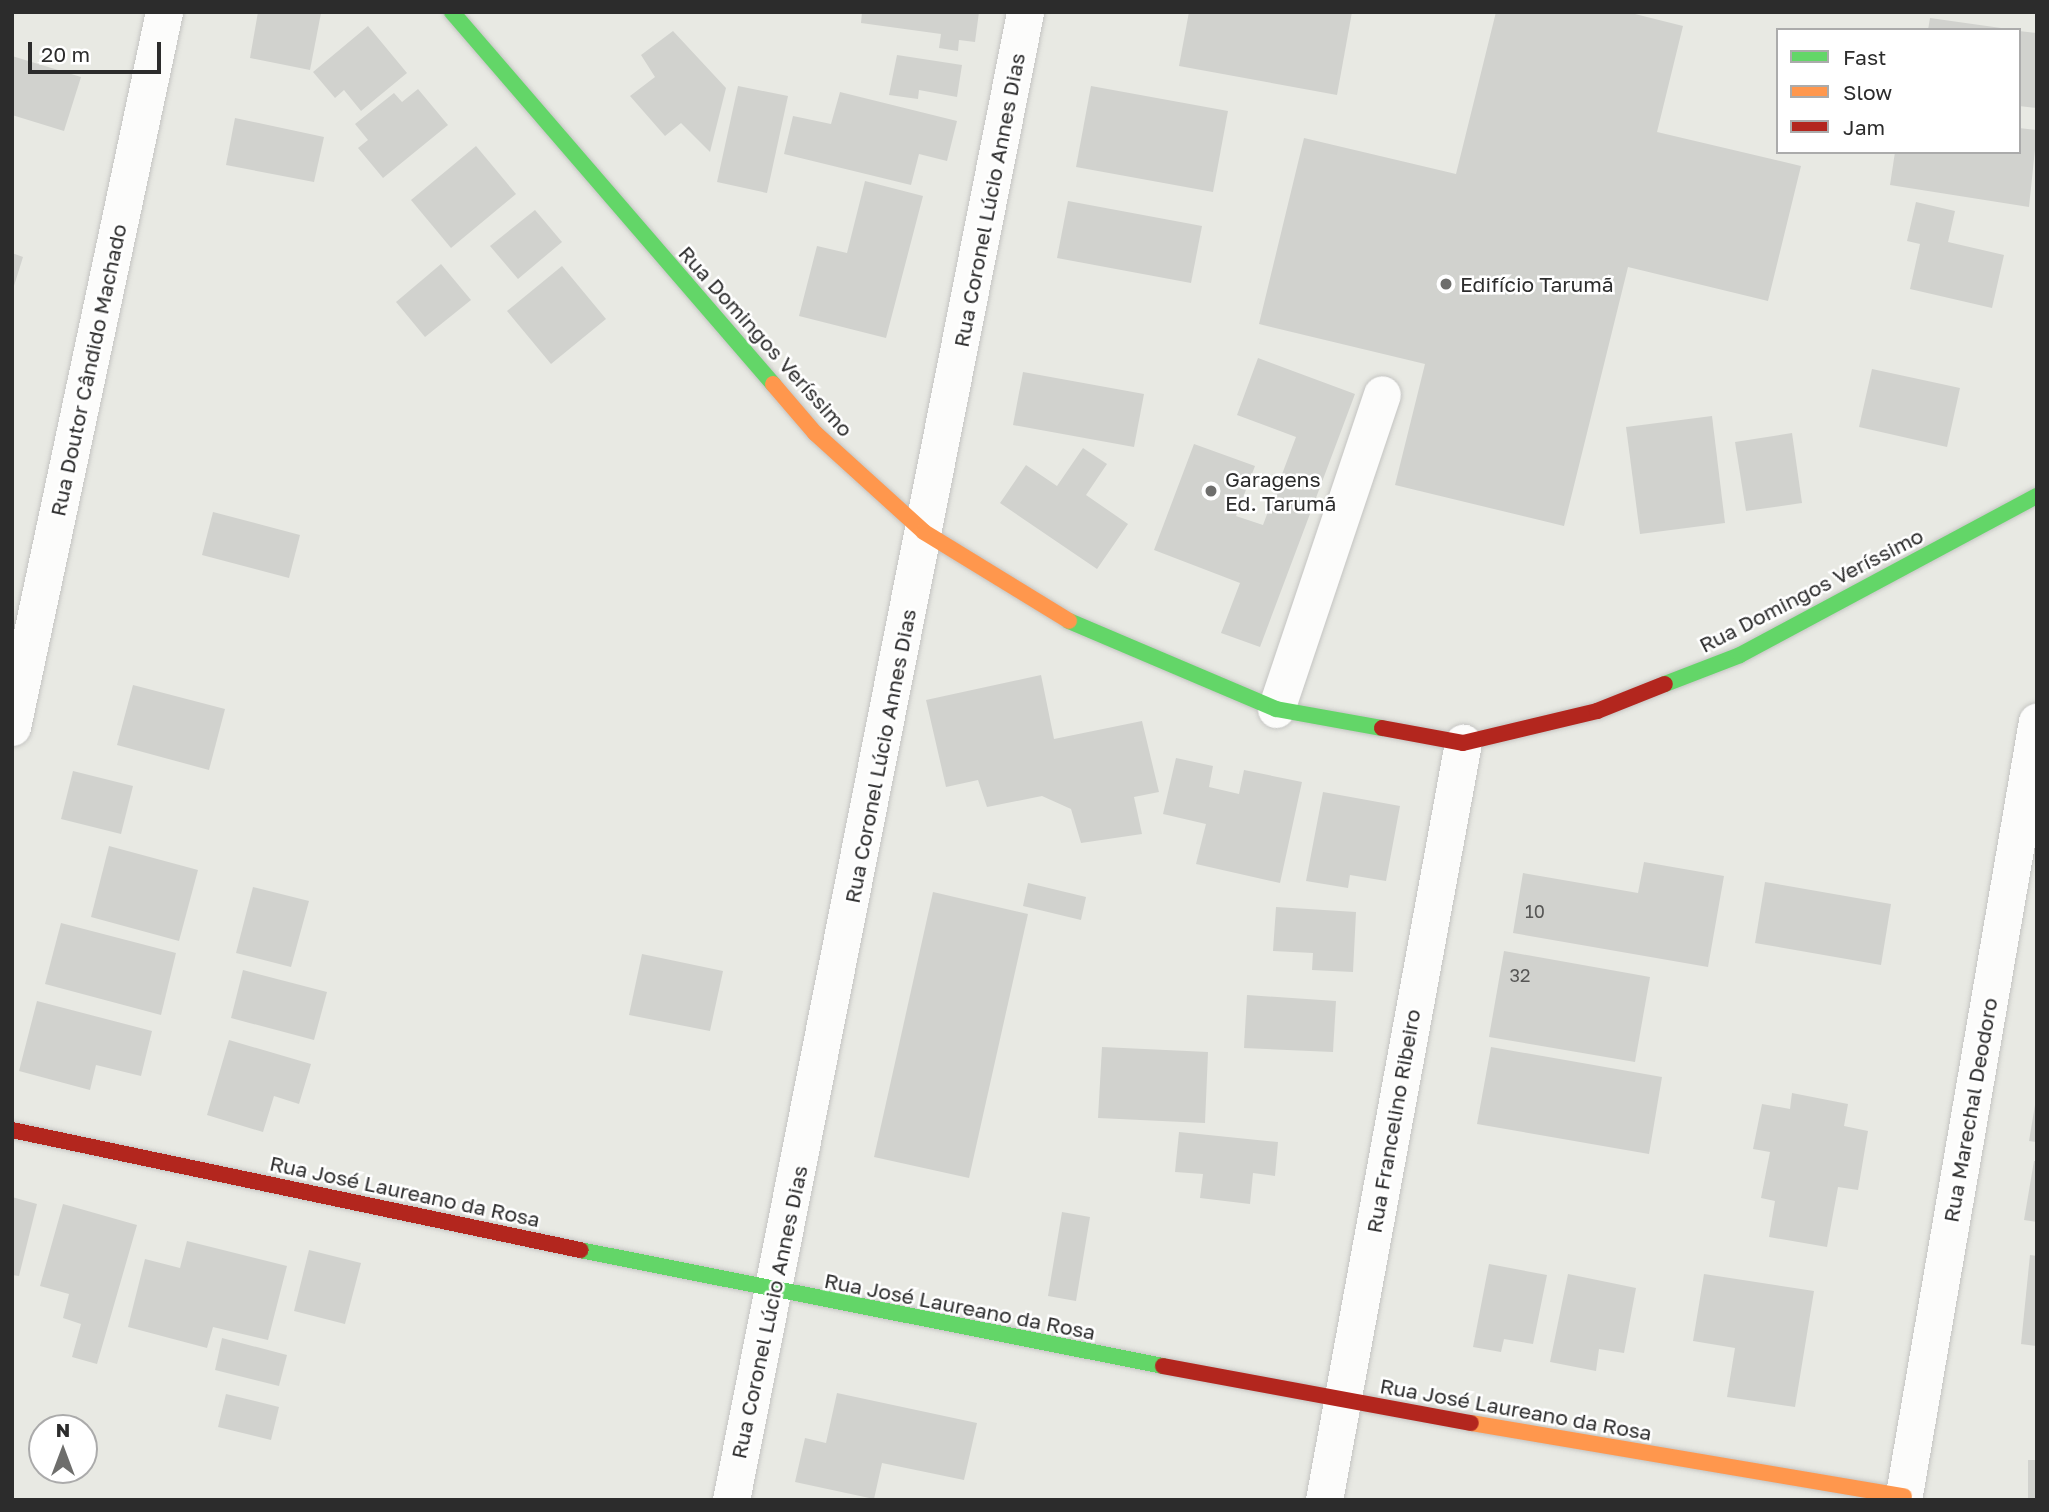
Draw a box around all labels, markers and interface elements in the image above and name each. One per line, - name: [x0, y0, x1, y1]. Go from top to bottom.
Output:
- scale bar: [32, 28, 164, 72]
- legend: [1776, 28, 2021, 154]
- text: 20 m: [41, 41, 90, 67]
- text: Fast: [1843, 44, 1886, 70]
- street label: Rua Coronel Lúcio Annes Dias: [948, 51, 1030, 349]
- text: Slow: [1843, 79, 1892, 105]
- text: Jam: [1843, 114, 1885, 140]
- street label: Rua Doutor Cândido Machado: [45, 222, 131, 518]
- street label: Rua Domingos Veríssimo: [674, 240, 858, 442]
- place label: Edifício Tarumã: [1460, 271, 1614, 297]
- marker: Edifício Tarumã: [1438, 276, 1454, 292]
- place label: Garagens Ed. Tarumã: [1225, 466, 1336, 516]
- marker: Garagens Ed. Tarumã: [1203, 483, 1219, 499]
- street label: Rua Domingos Veríssimo: [1695, 523, 1927, 657]
- street label: Rua Coronel Lúcio Annes Dias: [839, 607, 921, 905]
- house number: 10: [1525, 900, 1545, 922]
- house number: 32: [1510, 964, 1530, 986]
- street label: Rua Marechal Deodoro: [1938, 996, 2002, 1224]
- street label: Rua Francelino Ribeiro: [1361, 1007, 1425, 1235]
- street label: Rua José Laureano da Rosa: [268, 1150, 542, 1232]
- street label: Rua Coronel Lúcio Annes Dias: [726, 1163, 812, 1461]
- street label: Rua José Laureano da Rosa: [822, 1267, 1098, 1345]
- street label: Rua José Laureano da Rosa: [1378, 1373, 1654, 1445]
- north arrow: [28, 1414, 98, 1484]
- text: N: [56, 1418, 70, 1441]

